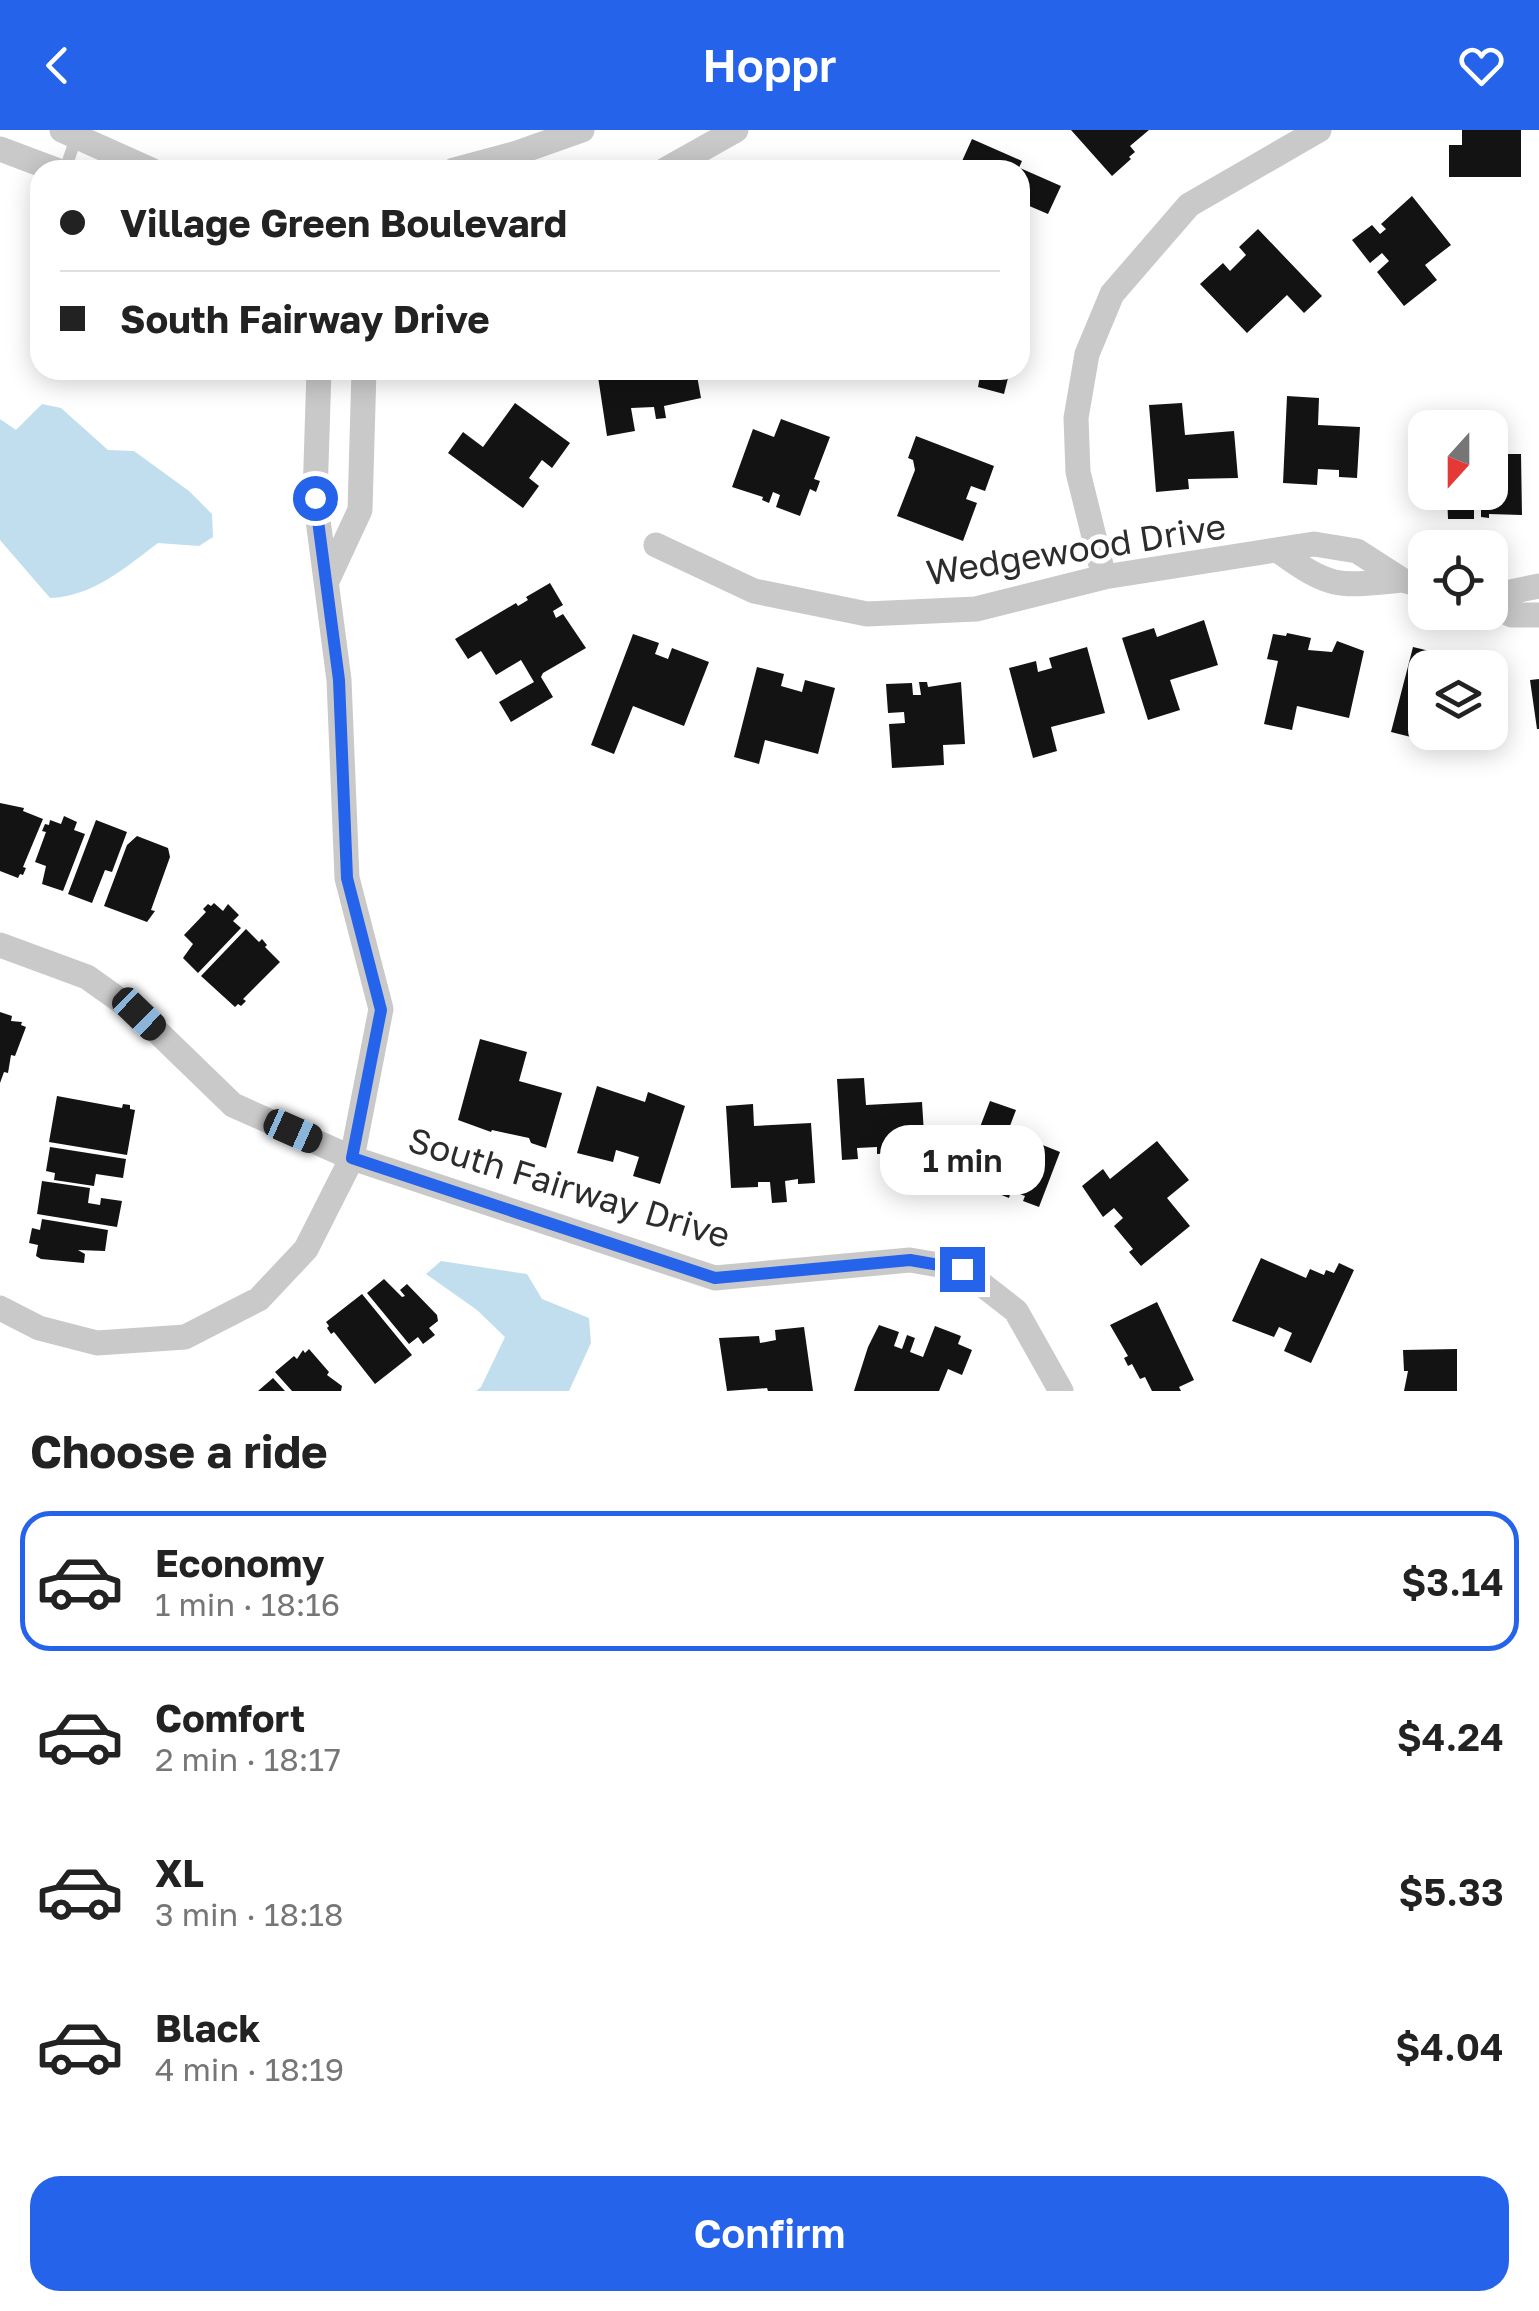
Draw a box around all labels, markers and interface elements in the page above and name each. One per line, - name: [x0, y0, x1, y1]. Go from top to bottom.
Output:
- icon: back: [30, 38, 85, 93]
- text: Hoppr: [702, 38, 837, 92]
- icon: heart: [1454, 38, 1509, 93]
- text: Village Green Boulevard: [120, 200, 567, 245]
- text: South Fairway Drive: [120, 296, 490, 341]
- north arrow: [1408, 410, 1508, 510]
- map controls: [1408, 410, 1508, 750]
- route start: [293, 476, 338, 521]
- street label: Wedgewood Drive: [923, 505, 1229, 593]
- button: locate: [1408, 530, 1508, 630]
- button: layers: [1408, 650, 1508, 750]
- car: [107, 982, 171, 1046]
- car: [259, 1105, 327, 1157]
- street label: South Fairway Drive: [403, 1118, 735, 1256]
- callout: 1 min: [880, 1124, 1044, 1194]
- text: 1 min: [922, 1141, 1003, 1179]
- route end: [940, 1247, 985, 1292]
- text: Choose a ride: [30, 1424, 328, 1478]
- icon: car: [35, 1536, 125, 1626]
- text: Economy: [155, 1540, 324, 1585]
- text: $3.14: [1401, 1559, 1504, 1604]
- text: 1 min · 18:16: [155, 1585, 340, 1623]
- icon: car: [35, 1691, 125, 1781]
- text: Comfort: [155, 1695, 305, 1740]
- text: $4.24: [1397, 1714, 1504, 1759]
- text: 2 min · 18:17: [155, 1740, 341, 1778]
- icon: car: [35, 1846, 125, 1936]
- text: XL: [155, 1850, 204, 1895]
- text: $5.33: [1399, 1869, 1504, 1914]
- text: 3 min · 18:18: [155, 1895, 344, 1933]
- icon: car: [35, 2001, 125, 2091]
- text: Black: [155, 2005, 260, 2050]
- text: $4.04: [1395, 2024, 1504, 2069]
- text: 4 min · 18:19: [155, 2050, 344, 2088]
- button: Confirm: [30, 2176, 1509, 2291]

